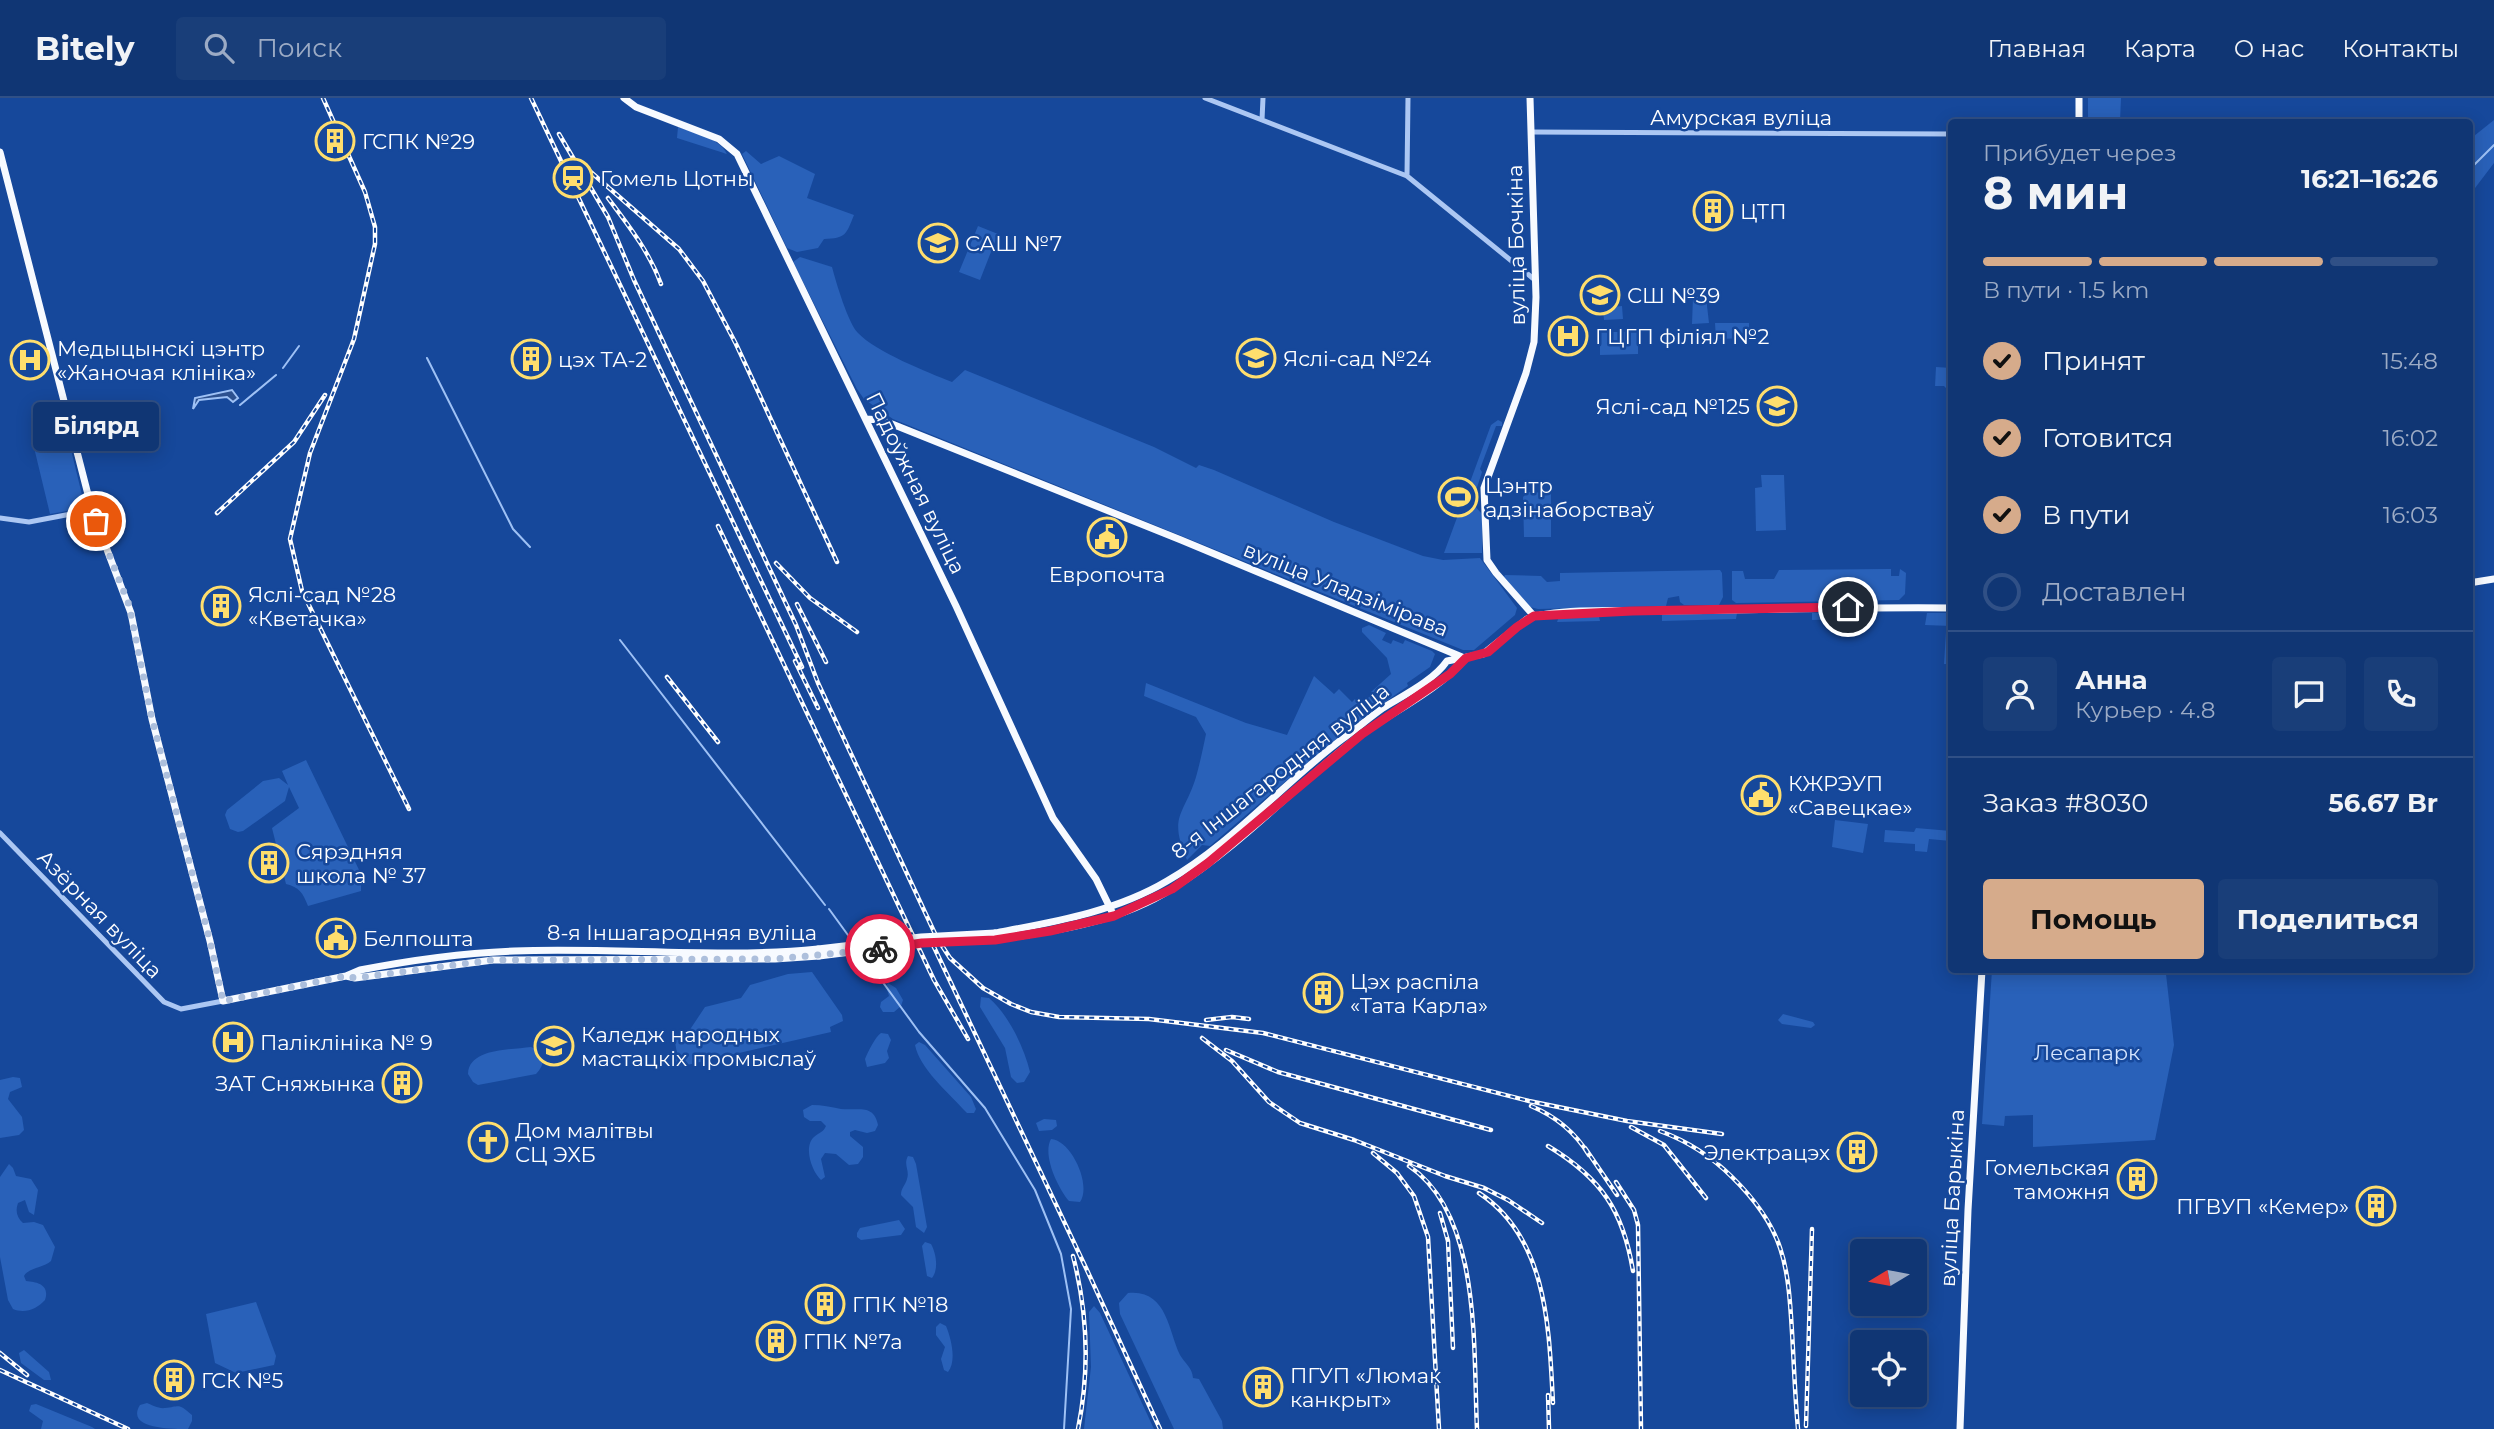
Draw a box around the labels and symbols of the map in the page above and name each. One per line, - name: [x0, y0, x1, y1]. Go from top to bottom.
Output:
- street label: Амурская вуліца: [1650, 105, 1832, 130]
- building icon: ГСПК №29: [314, 120, 356, 162]
- place label: ГСПК №29: [362, 129, 475, 154]
- station icon: Гомель Цотны: [552, 157, 594, 199]
- street label: вуліца Бочкіна: [1502, 164, 1530, 326]
- place label: Гомель Цотны: [600, 166, 753, 191]
- building icon: ЦТП: [1692, 190, 1734, 232]
- place label: ЦТП: [1740, 199, 1787, 224]
- school or university icon: САШ №7: [917, 222, 959, 264]
- place label: САШ №7: [965, 231, 1062, 256]
- school or university icon: СШ №39: [1579, 274, 1621, 316]
- place label: СШ №39: [1627, 283, 1720, 308]
- hospital icon: ГЦГП філіял №2: [1547, 315, 1589, 357]
- place label: ГЦГП філіял №2: [1595, 324, 1770, 349]
- place label: Медыцынскі цэнтр «Жаночая клініка»: [57, 336, 265, 385]
- school or university icon: Яслі-сад №24: [1235, 337, 1277, 379]
- building icon: цэх ТА-2: [510, 338, 552, 380]
- hospital icon: Медыцынскі цэнтр «Жаночая клініка»: [9, 339, 51, 381]
- place label: Яслі-сад №24: [1283, 346, 1431, 371]
- place label: цэх ТА-2: [558, 347, 647, 372]
- school or university icon: Яслі-сад №125: [1756, 385, 1798, 427]
- street label: Падоўжная вуліца: [861, 388, 971, 578]
- place label: Яслі-сад №125: [1596, 394, 1750, 419]
- callout: Білярд: [33, 402, 159, 451]
- place label: Цэнтр адзінаборстваў: [1485, 473, 1654, 522]
- sports icon: Цэнтр адзінаборстваў: [1437, 476, 1479, 518]
- pin: [66, 491, 126, 551]
- public building icon: Европочта: [1086, 516, 1128, 558]
- street label: вуліца Уладзімірава: [1240, 536, 1452, 642]
- place label: Европочта: [1049, 562, 1165, 587]
- pin: [1818, 577, 1878, 637]
- place label: Яслі-сад №28 «Кветачка»: [248, 582, 396, 631]
- building icon: Яслі-сад №28 «Кветачка»: [200, 585, 242, 627]
- street label: 8-я Іншагародняя вуліца: [1166, 678, 1394, 864]
- place label: КЖРЭУП «Савецкае»: [1788, 771, 1912, 820]
- public building icon: КЖРЭУП «Савецкае»: [1740, 774, 1782, 816]
- place label: Сярэдняя школа № 37: [296, 839, 426, 888]
- building icon: Сярэдняя школа № 37: [248, 842, 290, 884]
- street label: Азёрная вуліца: [32, 845, 168, 983]
- courier: [845, 914, 915, 984]
- public building icon: Белпошта: [315, 917, 357, 959]
- street label: 8-я Іншагародняя вуліца: [547, 920, 817, 945]
- place label: Белпошта: [363, 926, 473, 951]
- place label: Цэх распіла «Тата Карла»: [1350, 969, 1488, 1018]
- building icon: Цэх распіла «Тата Карла»: [1302, 972, 1344, 1014]
- hospital icon: Паліклініка № 9: [212, 1021, 254, 1063]
- place label: Каледж народных мастацкіх промыслаў: [581, 1022, 816, 1071]
- school or university icon: Каледж народных мастацкіх промыслаў: [533, 1025, 575, 1067]
- place label: Паліклініка № 9: [260, 1030, 433, 1055]
- park label: Лесапарк: [2034, 1040, 2140, 1065]
- building icon: ЗАТ Сняжынка: [381, 1062, 423, 1104]
- place label: ЗАТ Сняжынка: [215, 1071, 375, 1096]
- street label: вуліца Барыкіна: [1935, 1109, 1969, 1287]
- place label: Дом малітвы СЦ ЭХБ: [515, 1118, 654, 1167]
- church icon: Дом малітвы СЦ ЭХБ: [467, 1121, 509, 1163]
- building icon: Электрацэх: [1836, 1131, 1878, 1173]
- place label: Электрацэх: [1704, 1140, 1830, 1165]
- place label: Гомельская таможня: [1984, 1155, 2110, 1204]
- building icon: Гомельская таможня: [2116, 1158, 2158, 1200]
- building icon: ПГВУП «Кемер»: [2355, 1185, 2397, 1227]
- place label: ПГВУП «Кемер»: [2176, 1194, 2349, 1219]
- north arrow: [1850, 1239, 1927, 1316]
- building icon: ГПК №18: [804, 1283, 846, 1325]
- place label: ГПК №18: [852, 1292, 948, 1317]
- building icon: ГПК №7а: [755, 1320, 797, 1362]
- place label: ГПК №7а: [803, 1329, 902, 1354]
- building icon: ГСК №5: [153, 1359, 195, 1401]
- place label: ПГУП «Люмак канкрыт»: [1290, 1363, 1441, 1412]
- building icon: ПГУП «Люмак канкрыт»: [1242, 1366, 1284, 1408]
- place label: ГСК №5: [201, 1368, 283, 1393]

